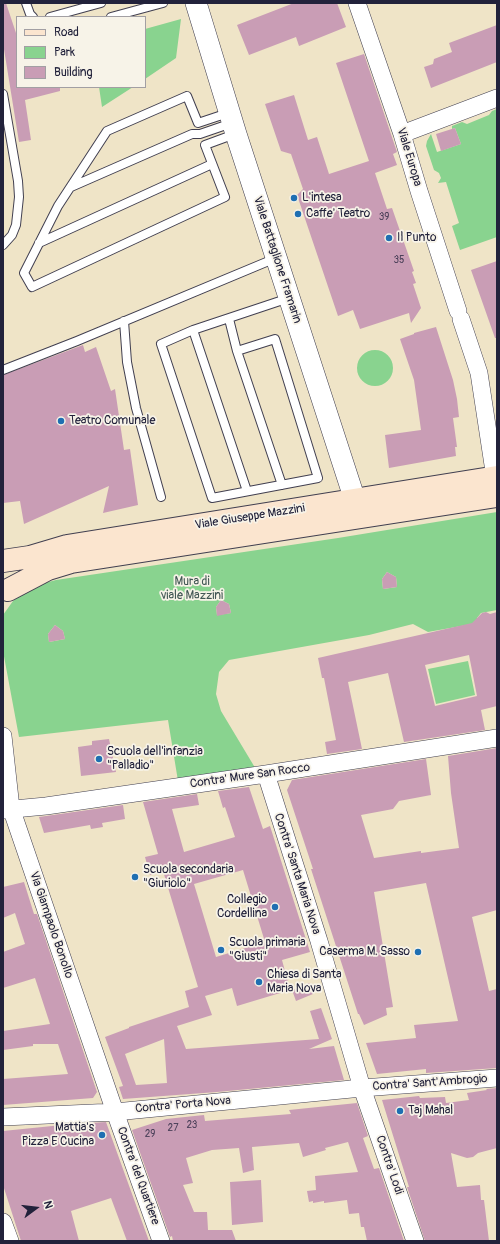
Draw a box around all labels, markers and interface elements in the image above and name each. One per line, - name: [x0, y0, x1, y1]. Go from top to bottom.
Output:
- legend: [16, 16, 146, 88]
- text: Road: [54, 25, 79, 40]
- text: Park: [54, 45, 75, 60]
- text: Building: [54, 65, 93, 80]
- street label: Viale Europa: [393, 126, 425, 188]
- place label: L'intesa: [302, 191, 342, 205]
- marker: L'intesa: [289, 193, 299, 203]
- street label: Viale Battaglione Framarin: [250, 195, 304, 325]
- place label: Caffe' Teatro: [306, 207, 370, 221]
- marker: Caffe' Teatro: [293, 209, 303, 219]
- house number: 39: [379, 211, 389, 223]
- place label: Il Punto: [397, 231, 436, 245]
- marker: Il Punto: [384, 233, 394, 243]
- house number: 35: [394, 254, 404, 266]
- place label: Teatro Comunale: [69, 414, 155, 428]
- marker: Teatro Comunale: [56, 416, 66, 426]
- street label: Viale Giuseppe Mazzini: [194, 501, 306, 533]
- park label: Mura di viale Mazzini: [161, 575, 223, 603]
- place label: Scuola dell'infanzia "Palladio": [107, 745, 203, 773]
- marker: Scuola dell'infanzia "Palladio": [94, 754, 104, 764]
- street label: Contra' Mure San Rocco: [189, 760, 311, 792]
- street label: Contra' Santa Maria Nova: [271, 812, 323, 936]
- place label: Scuola secondaria "Giuriolo": [143, 863, 234, 891]
- street label: Via Giampaolo Bonollo: [26, 870, 76, 980]
- marker: Scuola secondaria "Giuriolo": [130, 872, 140, 882]
- place label: Collegio Cordellina: [217, 893, 267, 921]
- marker: Collegio Cordellina: [270, 902, 280, 912]
- place label: Scuola primaria "Giusti": [229, 936, 306, 964]
- marker: Scuola primaria "Giusti": [216, 945, 226, 955]
- place label: Caserma M. Sasso: [319, 945, 410, 959]
- marker: Caserma M. Sasso: [413, 947, 423, 957]
- place label: Chiesa di Santa Maria Nova: [267, 968, 342, 996]
- marker: Chiesa di Santa Maria Nova: [254, 977, 264, 987]
- street label: Contra' Sant'Ambrogio: [372, 1072, 488, 1094]
- street label: Contra' Porta Nova: [135, 1094, 231, 1116]
- place label: Taj Mahal: [408, 1104, 453, 1118]
- marker: Taj Mahal: [395, 1106, 405, 1116]
- house number: 23: [187, 1119, 197, 1131]
- place label: Mattia's Pizza E Cucina: [22, 1121, 94, 1149]
- house number: 27: [168, 1122, 178, 1134]
- street label: Contra' del Quartiere: [114, 1125, 162, 1227]
- house number: 29: [145, 1128, 155, 1140]
- marker: Mattia's Pizza E Cucina: [97, 1130, 107, 1140]
- street label: Contra' Lodi: [372, 1134, 406, 1196]
- north arrow: [16, 1188, 56, 1228]
- text: N: [41, 1199, 55, 1210]

